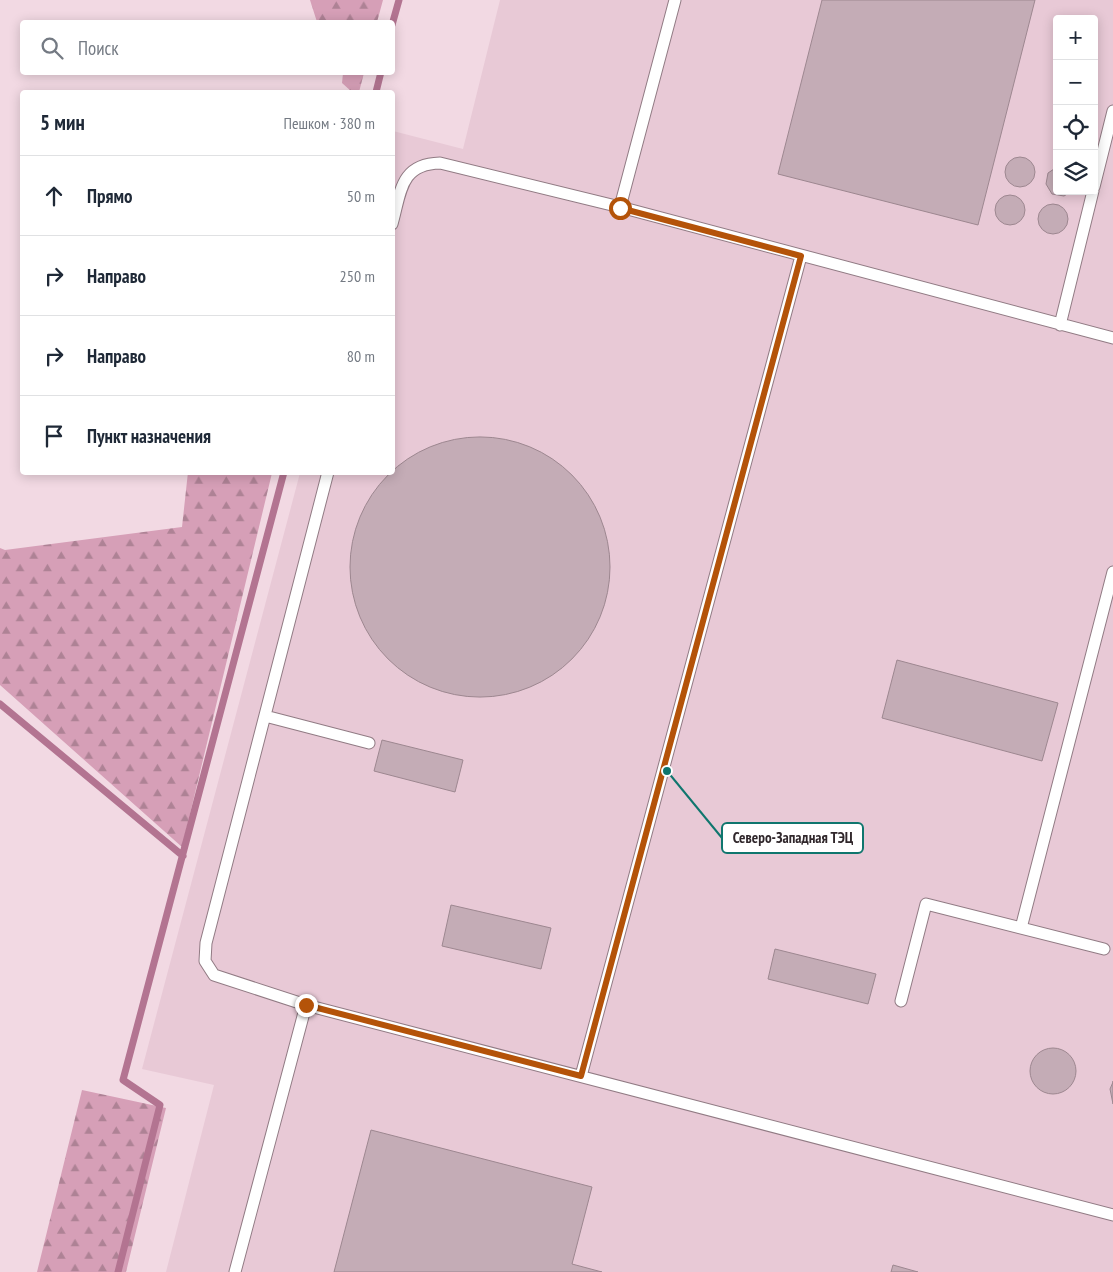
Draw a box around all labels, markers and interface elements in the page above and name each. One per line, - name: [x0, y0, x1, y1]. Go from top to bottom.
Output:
- map controls: [1053, 15, 1098, 195]
- button: +: [1053, 15, 1098, 60]
- search box: [20, 20, 395, 75]
- icon: search: [38, 34, 66, 62]
- text: Поиск: [78, 36, 119, 60]
- button: −: [1053, 60, 1098, 105]
- button: locate: [1053, 105, 1098, 150]
- text: 5 мин: [40, 109, 85, 136]
- text: Пешком · 380 m: [284, 113, 375, 133]
- button: layers: [1053, 150, 1098, 195]
- icon: ahead: [40, 182, 68, 210]
- text: Прямо: [87, 184, 132, 208]
- text: 50 m: [347, 186, 375, 206]
- route start: [609, 197, 632, 220]
- icon: right: [40, 262, 68, 290]
- text: Направо: [87, 264, 146, 288]
- text: 250 m: [340, 266, 375, 286]
- icon: right: [40, 342, 68, 370]
- text: Направо: [87, 344, 146, 368]
- text: 80 m: [347, 346, 375, 366]
- icon: arrive: [40, 422, 68, 450]
- text: Пункт назначения: [87, 424, 211, 448]
- callout: Северо-Западная ТЭЦ: [722, 823, 863, 853]
- text: Северо-Западная ТЭЦ: [733, 828, 854, 847]
- route end: [295, 994, 318, 1017]

